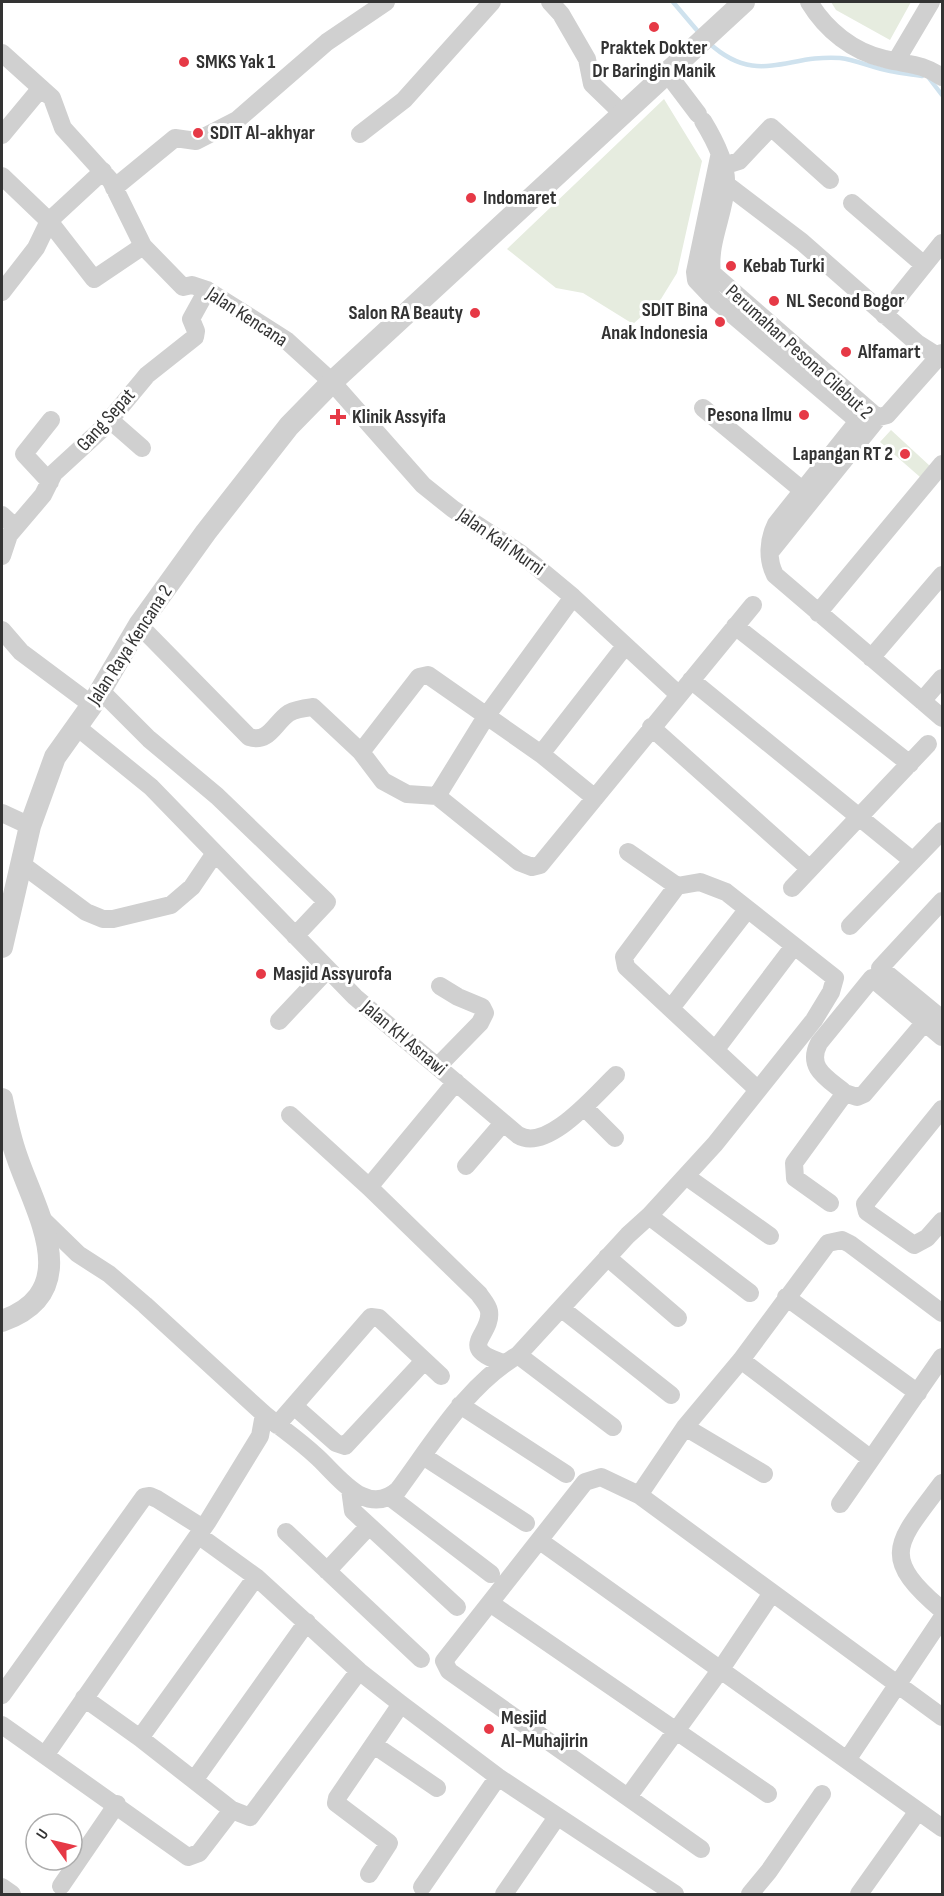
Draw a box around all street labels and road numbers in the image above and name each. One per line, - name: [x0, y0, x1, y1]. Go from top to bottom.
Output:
- street label: Perumahan Pesona Cilebut 2: [720, 280, 878, 424]
- street label: Jalan Kencana: [201, 281, 292, 352]
- street label: Gang Sepat: [72, 384, 140, 456]
- street label: Jalan Kali Murni: [452, 503, 549, 581]
- street label: Jalan Raya Kencana 2: [82, 580, 178, 710]
- street label: Jalan KH Asnawi: [356, 995, 452, 1081]

